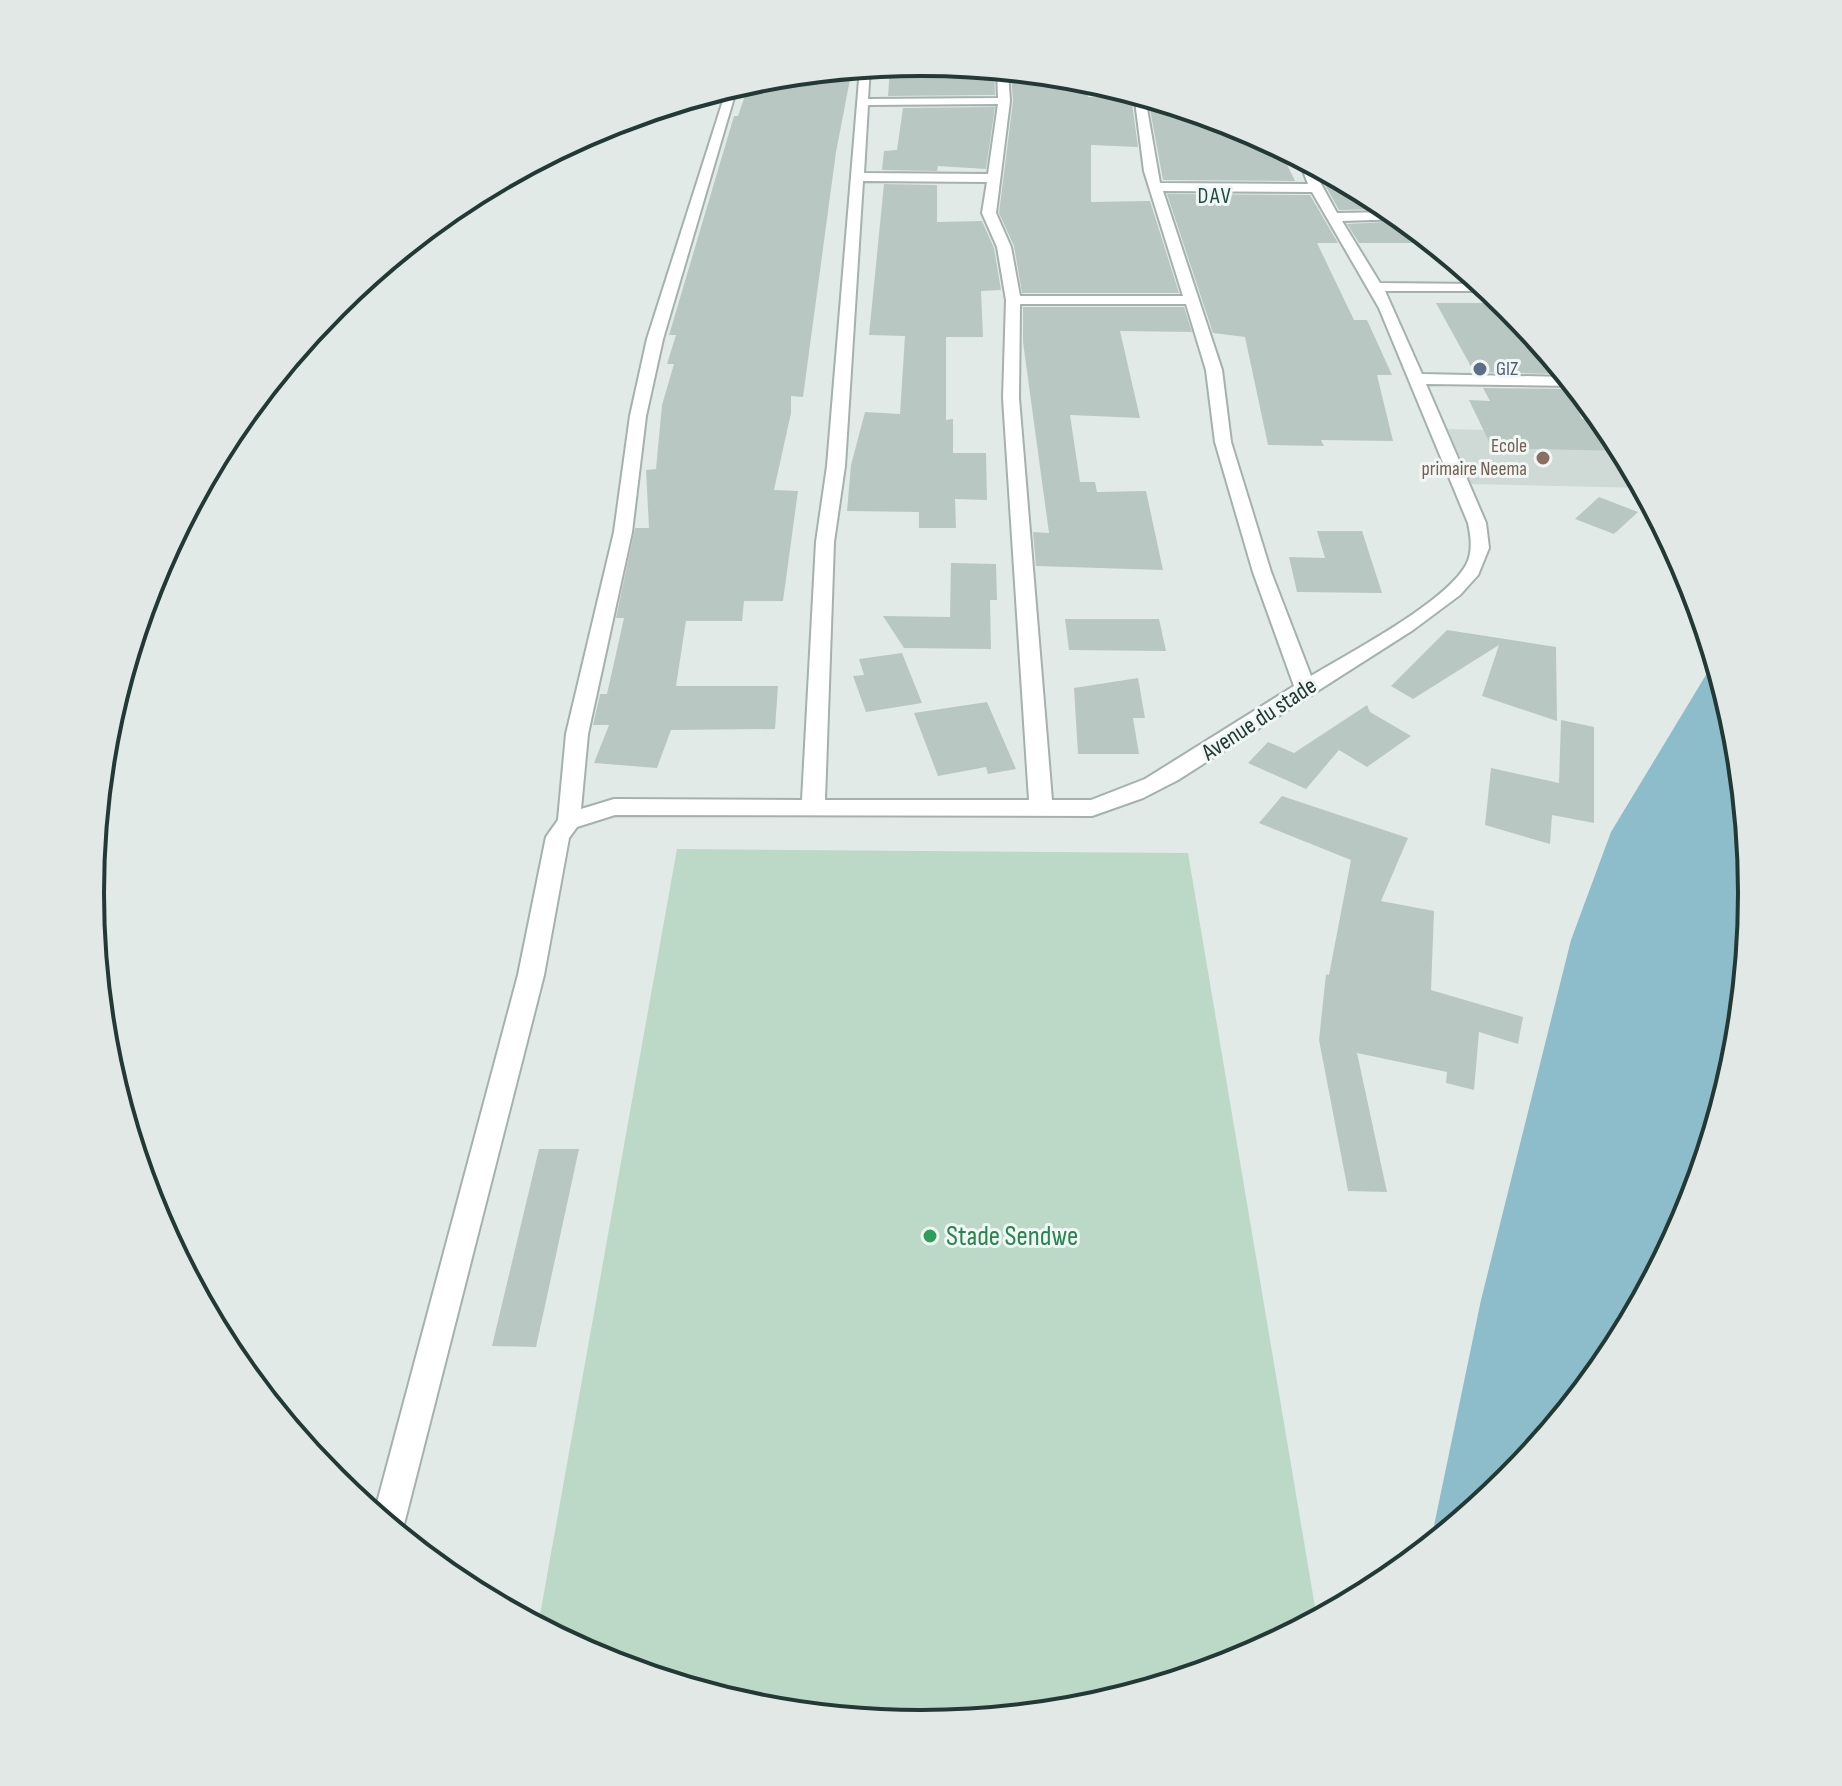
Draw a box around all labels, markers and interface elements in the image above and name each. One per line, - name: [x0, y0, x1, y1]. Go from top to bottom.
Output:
- district label: DAV: [1197, 183, 1233, 210]
- place label: GIZ: [1496, 357, 1518, 381]
- marker: GIZ: [1471, 360, 1489, 378]
- place label: Ecole primaire Neema: [1422, 434, 1527, 481]
- marker: Ecole primaire Neema: [1534, 449, 1552, 467]
- street label: Avenue du stade: [1195, 671, 1322, 767]
- place label: Stade Sendwe: [946, 1220, 1078, 1253]
- marker: Stade Sendwe: [921, 1227, 939, 1245]

